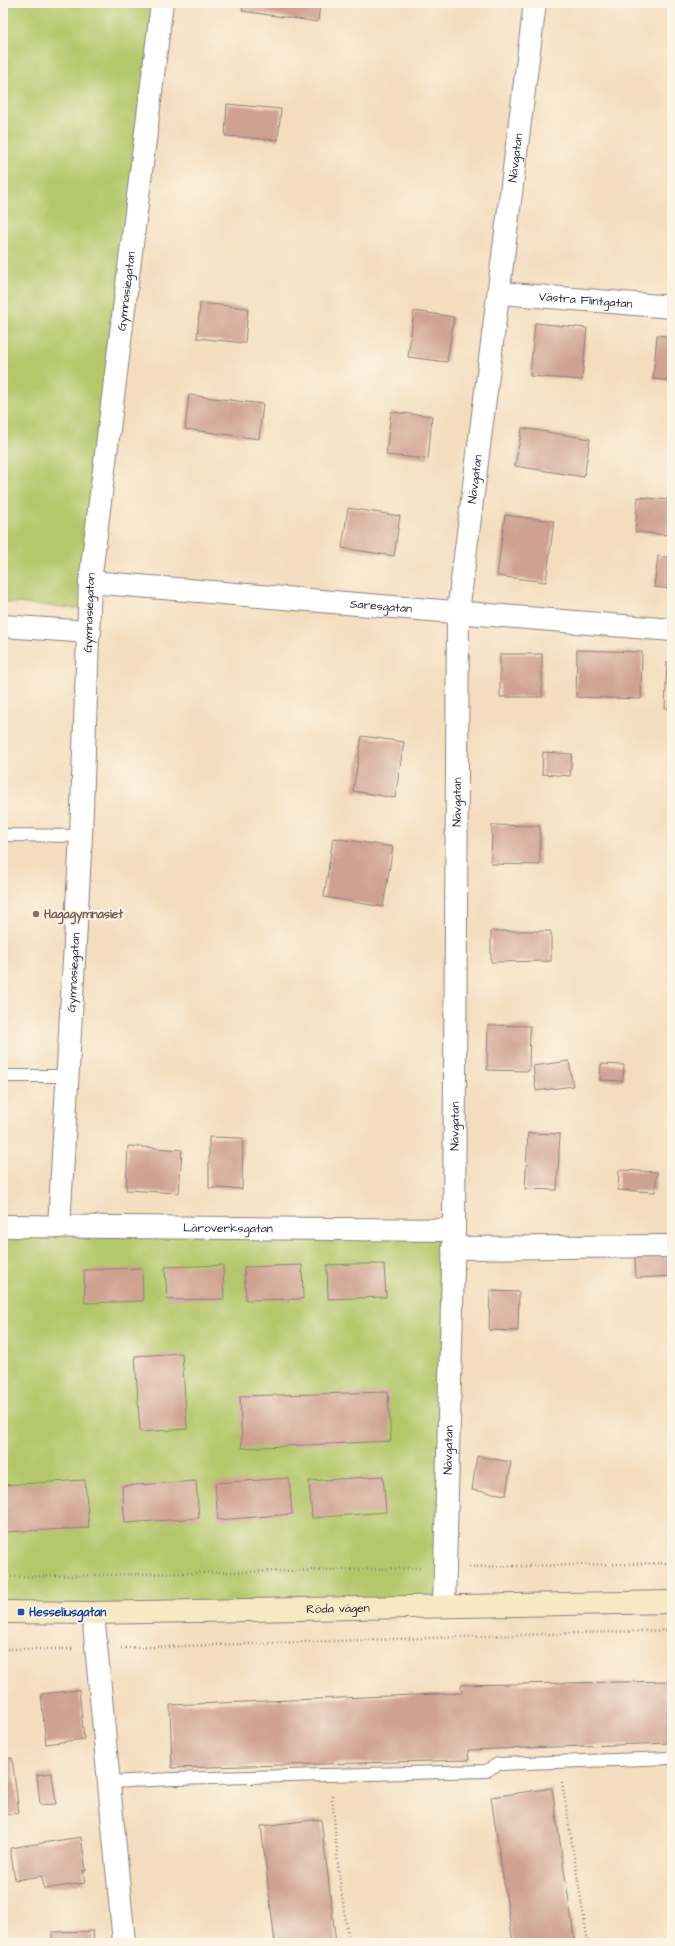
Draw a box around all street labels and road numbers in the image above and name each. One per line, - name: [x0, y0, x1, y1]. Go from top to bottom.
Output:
- street label: Nävgatan: [504, 132, 527, 183]
- street label: Gymnasiegatan: [113, 250, 140, 332]
- street label: Västra Flintgatan: [538, 288, 633, 312]
- street label: Nävgatan: [463, 454, 486, 505]
- street label: Gymnasiegatan: [79, 572, 100, 653]
- street label: Saresgatan: [349, 595, 413, 617]
- street label: Nävgatan: [448, 778, 466, 827]
- street label: Gymnasiegatan: [63, 932, 84, 1013]
- street label: Nävgatan: [446, 1102, 464, 1151]
- street label: Läroverksgatan: [183, 1219, 273, 1238]
- street label: Nävgatan: [439, 1425, 458, 1475]
- street label: Röda vägen: [306, 1599, 370, 1618]

